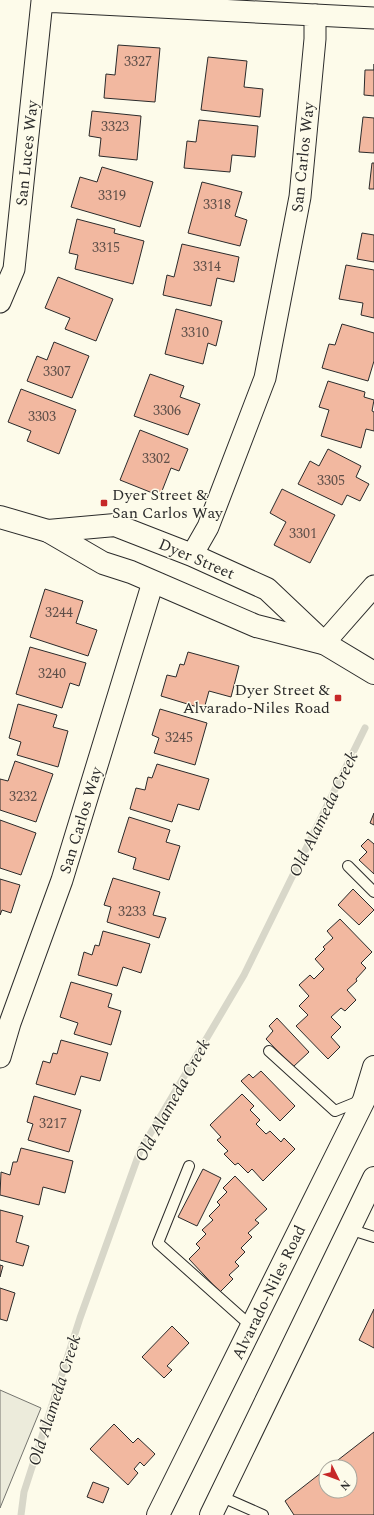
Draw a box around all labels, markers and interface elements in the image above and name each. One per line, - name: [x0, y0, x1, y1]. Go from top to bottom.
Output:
- house number: 3327: [124, 51, 152, 72]
- street label: San Luces Way: [10, 98, 45, 207]
- street label: San Carlos Way: [285, 99, 321, 213]
- house number: 3323: [101, 116, 129, 137]
- house number: 3319: [98, 185, 126, 206]
- house number: 3318: [203, 194, 231, 215]
- house number: 3315: [92, 237, 120, 258]
- house number: 3314: [193, 256, 221, 277]
- house number: 3310: [181, 322, 209, 343]
- house number: 3307: [43, 361, 71, 382]
- house number: 3306: [153, 400, 181, 421]
- house number: 3303: [28, 406, 56, 427]
- house number: 3302: [142, 448, 170, 469]
- house number: 3305: [317, 470, 345, 491]
- place label: Dyer Street & San Carlos Way: [112, 483, 224, 525]
- marker: Dyer Street & San Carlos Way: [99, 498, 109, 508]
- house number: 3301: [289, 523, 317, 544]
- street label: Dyer Street: [155, 532, 239, 586]
- house number: 3244: [45, 602, 73, 623]
- house number: 3240: [38, 663, 66, 684]
- place label: Dyer Street & Alvarado-Niles Road: [183, 678, 331, 720]
- marker: Dyer Street & Alvarado-Niles Road: [333, 693, 343, 703]
- house number: 3245: [165, 727, 193, 748]
- water label: Old Alameda Creek: [282, 747, 366, 882]
- street label: San Carlos Way: [53, 763, 109, 877]
- house number: 3232: [9, 786, 37, 807]
- house number: 3233: [118, 901, 146, 922]
- water label: Old Alameda Creek: [128, 1034, 217, 1167]
- house number: 3217: [39, 1113, 67, 1134]
- street label: Alvarado-Niles Road: [226, 1221, 312, 1364]
- water label: Old Alameda Creek: [21, 1331, 88, 1469]
- north arrow: [318, 1459, 358, 1499]
- text: N: [336, 1476, 354, 1494]

